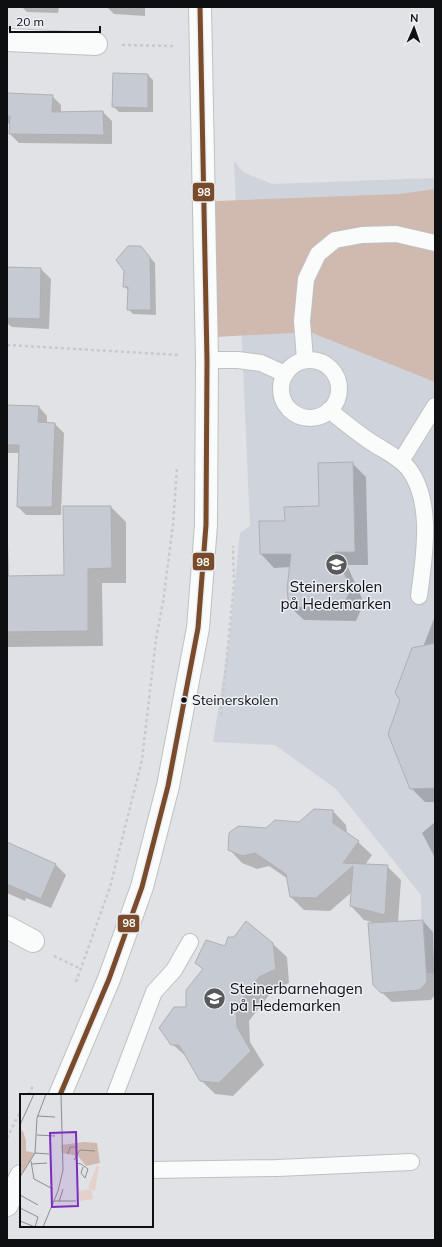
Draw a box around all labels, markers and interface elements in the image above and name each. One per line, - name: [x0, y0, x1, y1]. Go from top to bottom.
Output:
- scale bar: [10, 8, 100, 34]
- north arrow: [394, 8, 434, 48]
- text: N: [410, 11, 419, 25]
- text: 20 m: [16, 14, 44, 29]
- line badge: 98: [192, 182, 215, 202]
- text: 98: [197, 185, 211, 199]
- school or university icon: Steinerskolen på Hedemarken: [323, 551, 349, 577]
- line badge: 98: [192, 552, 215, 571]
- text: 98: [196, 555, 210, 569]
- place label: Steinerskolen på Hedemarken: [281, 577, 391, 613]
- place label: Steinerskolen: [192, 691, 278, 709]
- marker: Steinerskolen: [179, 695, 189, 705]
- line badge: 98: [117, 914, 140, 933]
- text: 98: [122, 916, 136, 930]
- place label: Steinerbarnehagen på Hedemarken: [230, 979, 363, 1015]
- school or university icon: Steinerbarnehagen på Hedemarken: [201, 985, 227, 1011]
- inset map: [20, 1094, 153, 1227]

